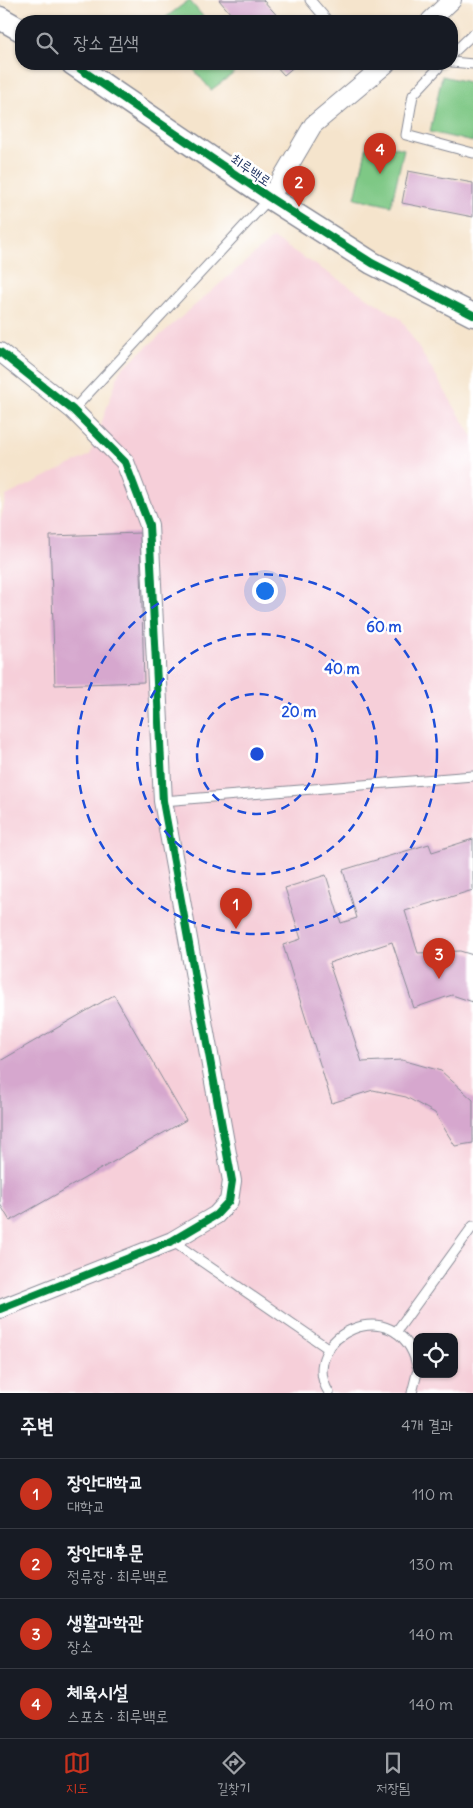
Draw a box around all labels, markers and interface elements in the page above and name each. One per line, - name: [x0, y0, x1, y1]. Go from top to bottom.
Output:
- search box: [15, 15, 458, 70]
- icon: search: [33, 29, 61, 57]
- text: 장소 검색: [73, 30, 139, 54]
- pin: 4: [364, 133, 396, 174]
- street label: 최루백로: [227, 150, 275, 190]
- pin: 2: [283, 166, 315, 207]
- your location: [252, 578, 278, 604]
- text: 60 m: [366, 617, 402, 636]
- text: 40 m: [324, 659, 360, 678]
- text: 20 m: [282, 702, 316, 721]
- centre of rings: [248, 745, 266, 763]
- pin: 1: [220, 888, 252, 929]
- pin: 3: [423, 938, 455, 979]
- map controls: [413, 1333, 458, 1378]
- button: locate: [413, 1333, 458, 1378]
- text: 주변: [20, 1412, 54, 1439]
- text: 4개 결과: [401, 1415, 453, 1435]
- text: 장안대학교: [67, 1470, 143, 1494]
- text: 1: [33, 1484, 39, 1504]
- text: 110 m: [412, 1484, 453, 1504]
- text: 대학교: [67, 1496, 106, 1516]
- text: 장안대후문: [67, 1540, 143, 1564]
- text: 2: [32, 1554, 40, 1574]
- text: 130 m: [409, 1554, 453, 1574]
- text: 정류장 · 최루백로: [67, 1566, 168, 1586]
- text: 생활과학관: [67, 1610, 143, 1634]
- text: 3: [31, 1624, 41, 1644]
- text: 140 m: [409, 1624, 453, 1644]
- text: 장소: [67, 1636, 93, 1656]
- text: 체육시설: [67, 1680, 128, 1704]
- text: 4: [31, 1694, 41, 1714]
- text: 140 m: [409, 1694, 453, 1714]
- text: 스포츠 · 최루백로: [67, 1706, 168, 1726]
- tab: 지도: [63, 1749, 91, 1798]
- tab: 길찾기: [217, 1749, 250, 1798]
- tab: 저장됨: [376, 1749, 410, 1798]

